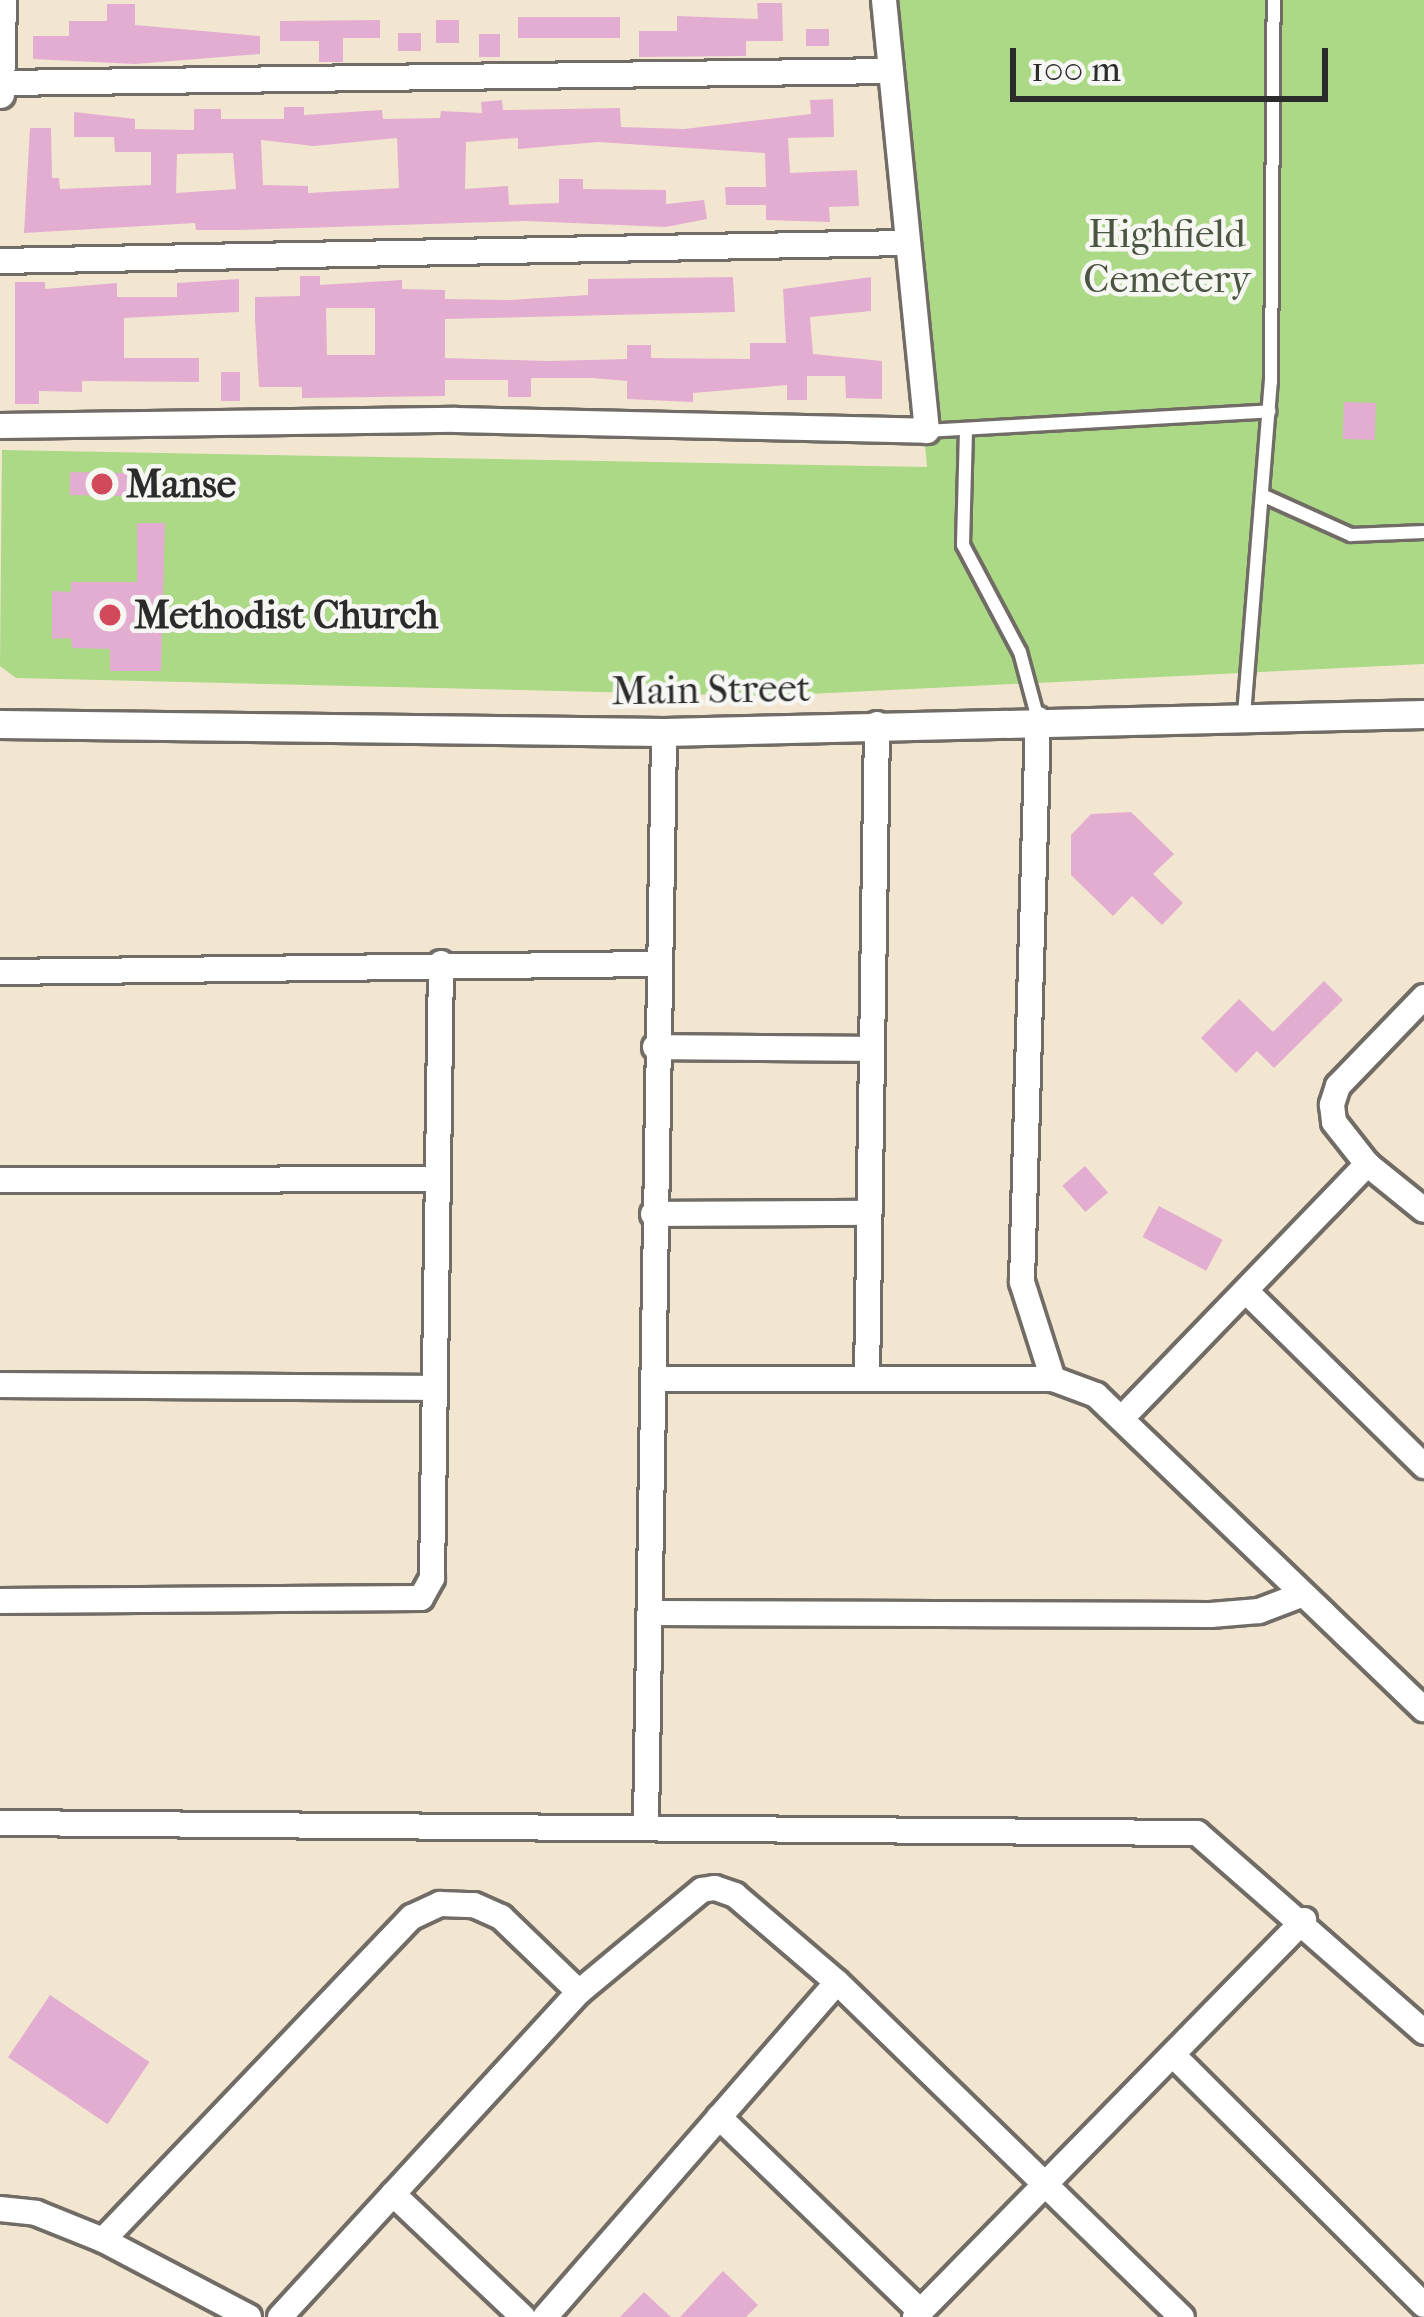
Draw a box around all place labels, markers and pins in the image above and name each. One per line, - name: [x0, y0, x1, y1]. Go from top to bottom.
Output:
- place label: Manse: [126, 461, 236, 507]
- marker: Manse: [89, 471, 115, 497]
- place label: Methodist Church: [134, 592, 438, 638]
- marker: Methodist Church: [97, 602, 123, 628]

